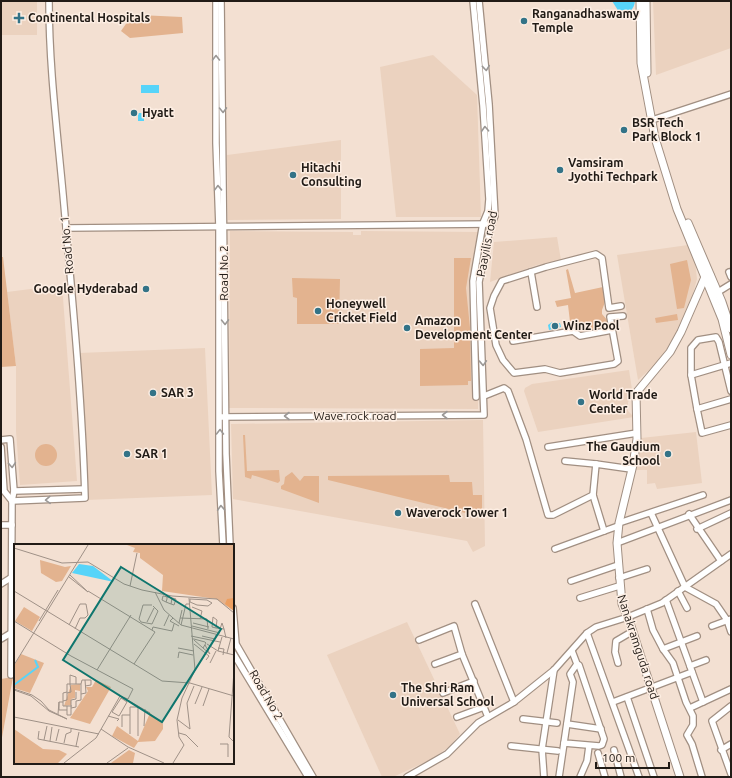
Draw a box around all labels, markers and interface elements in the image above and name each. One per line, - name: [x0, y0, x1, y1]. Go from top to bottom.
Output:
- place label: Ranganadhaswamy Temple: [532, 7, 640, 34]
- place label: Continental Hospitals: [28, 11, 150, 24]
- marker: Continental Hospitals: [13, 12, 25, 24]
- marker: Ranganadhaswamy Temple: [519, 16, 529, 26]
- one-way arrow: [212, 55, 220, 61]
- one-way arrow: [481, 65, 490, 71]
- place label: Hyatt: [142, 106, 174, 119]
- one-way arrow: [219, 107, 227, 113]
- marker: Hyatt: [129, 108, 139, 118]
- place label: BSR Tech Park Block 1: [632, 116, 701, 143]
- marker: BSR Tech Park Block 1: [619, 125, 629, 135]
- one-way arrow: [480, 126, 489, 132]
- place label: Vamsiram Jyothi Techpark: [568, 156, 658, 183]
- place label: Hitachi Consulting: [301, 161, 362, 188]
- marker: Vamsiram Jyothi Techpark: [555, 165, 565, 175]
- marker: Hitachi Consulting: [288, 170, 298, 180]
- one-way arrow: [213, 185, 222, 191]
- street label: Paayilis road: [474, 210, 499, 278]
- street label: Road No. 1: [57, 215, 76, 275]
- street label: Road No 2: [217, 245, 230, 301]
- place label: Google Hyderabad: [34, 282, 138, 295]
- marker: Google Hyderabad: [141, 284, 151, 294]
- place label: Honeywell Cricket Field: [326, 297, 397, 324]
- marker: Honeywell Cricket Field: [313, 306, 323, 316]
- place label: Amazon Development Center: [415, 314, 533, 341]
- one-way arrow: [221, 319, 229, 325]
- place label: Winz Pool: [563, 319, 620, 332]
- marker: Winz Pool: [550, 321, 560, 331]
- marker: Amazon Development Center: [402, 323, 412, 333]
- one-way arrow: [479, 360, 487, 366]
- place label: SAR 3: [161, 386, 194, 399]
- marker: SAR 3: [148, 388, 158, 398]
- place label: World Trade Center: [589, 388, 658, 415]
- marker: World Trade Center: [576, 397, 586, 407]
- street label: Wave rock road: [314, 409, 396, 422]
- one-way arrow: [442, 411, 448, 419]
- one-way arrow: [284, 412, 290, 420]
- one-way arrow: [216, 429, 224, 435]
- place label: The Gaudium School: [586, 440, 660, 467]
- place label: SAR 1: [135, 447, 168, 460]
- marker: SAR 1: [122, 449, 132, 459]
- marker: The Gaudium School: [663, 449, 673, 459]
- one-way arrow: [7, 462, 16, 468]
- one-way arrow: [45, 495, 51, 504]
- one-way arrow: [217, 505, 225, 511]
- place label: Waverock Tower 1: [406, 506, 508, 519]
- marker: Waverock Tower 1: [393, 508, 403, 518]
- inset map: [14, 544, 234, 764]
- street label: Nanakramguda road: [615, 593, 662, 701]
- street label: Road No 2: [247, 667, 286, 722]
- place label: The Shri Ram Universal School: [401, 681, 495, 708]
- marker: The Shri Ram Universal School: [388, 690, 398, 700]
- scale bar: [596, 744, 669, 770]
- text: 100 m: [602, 751, 635, 764]

